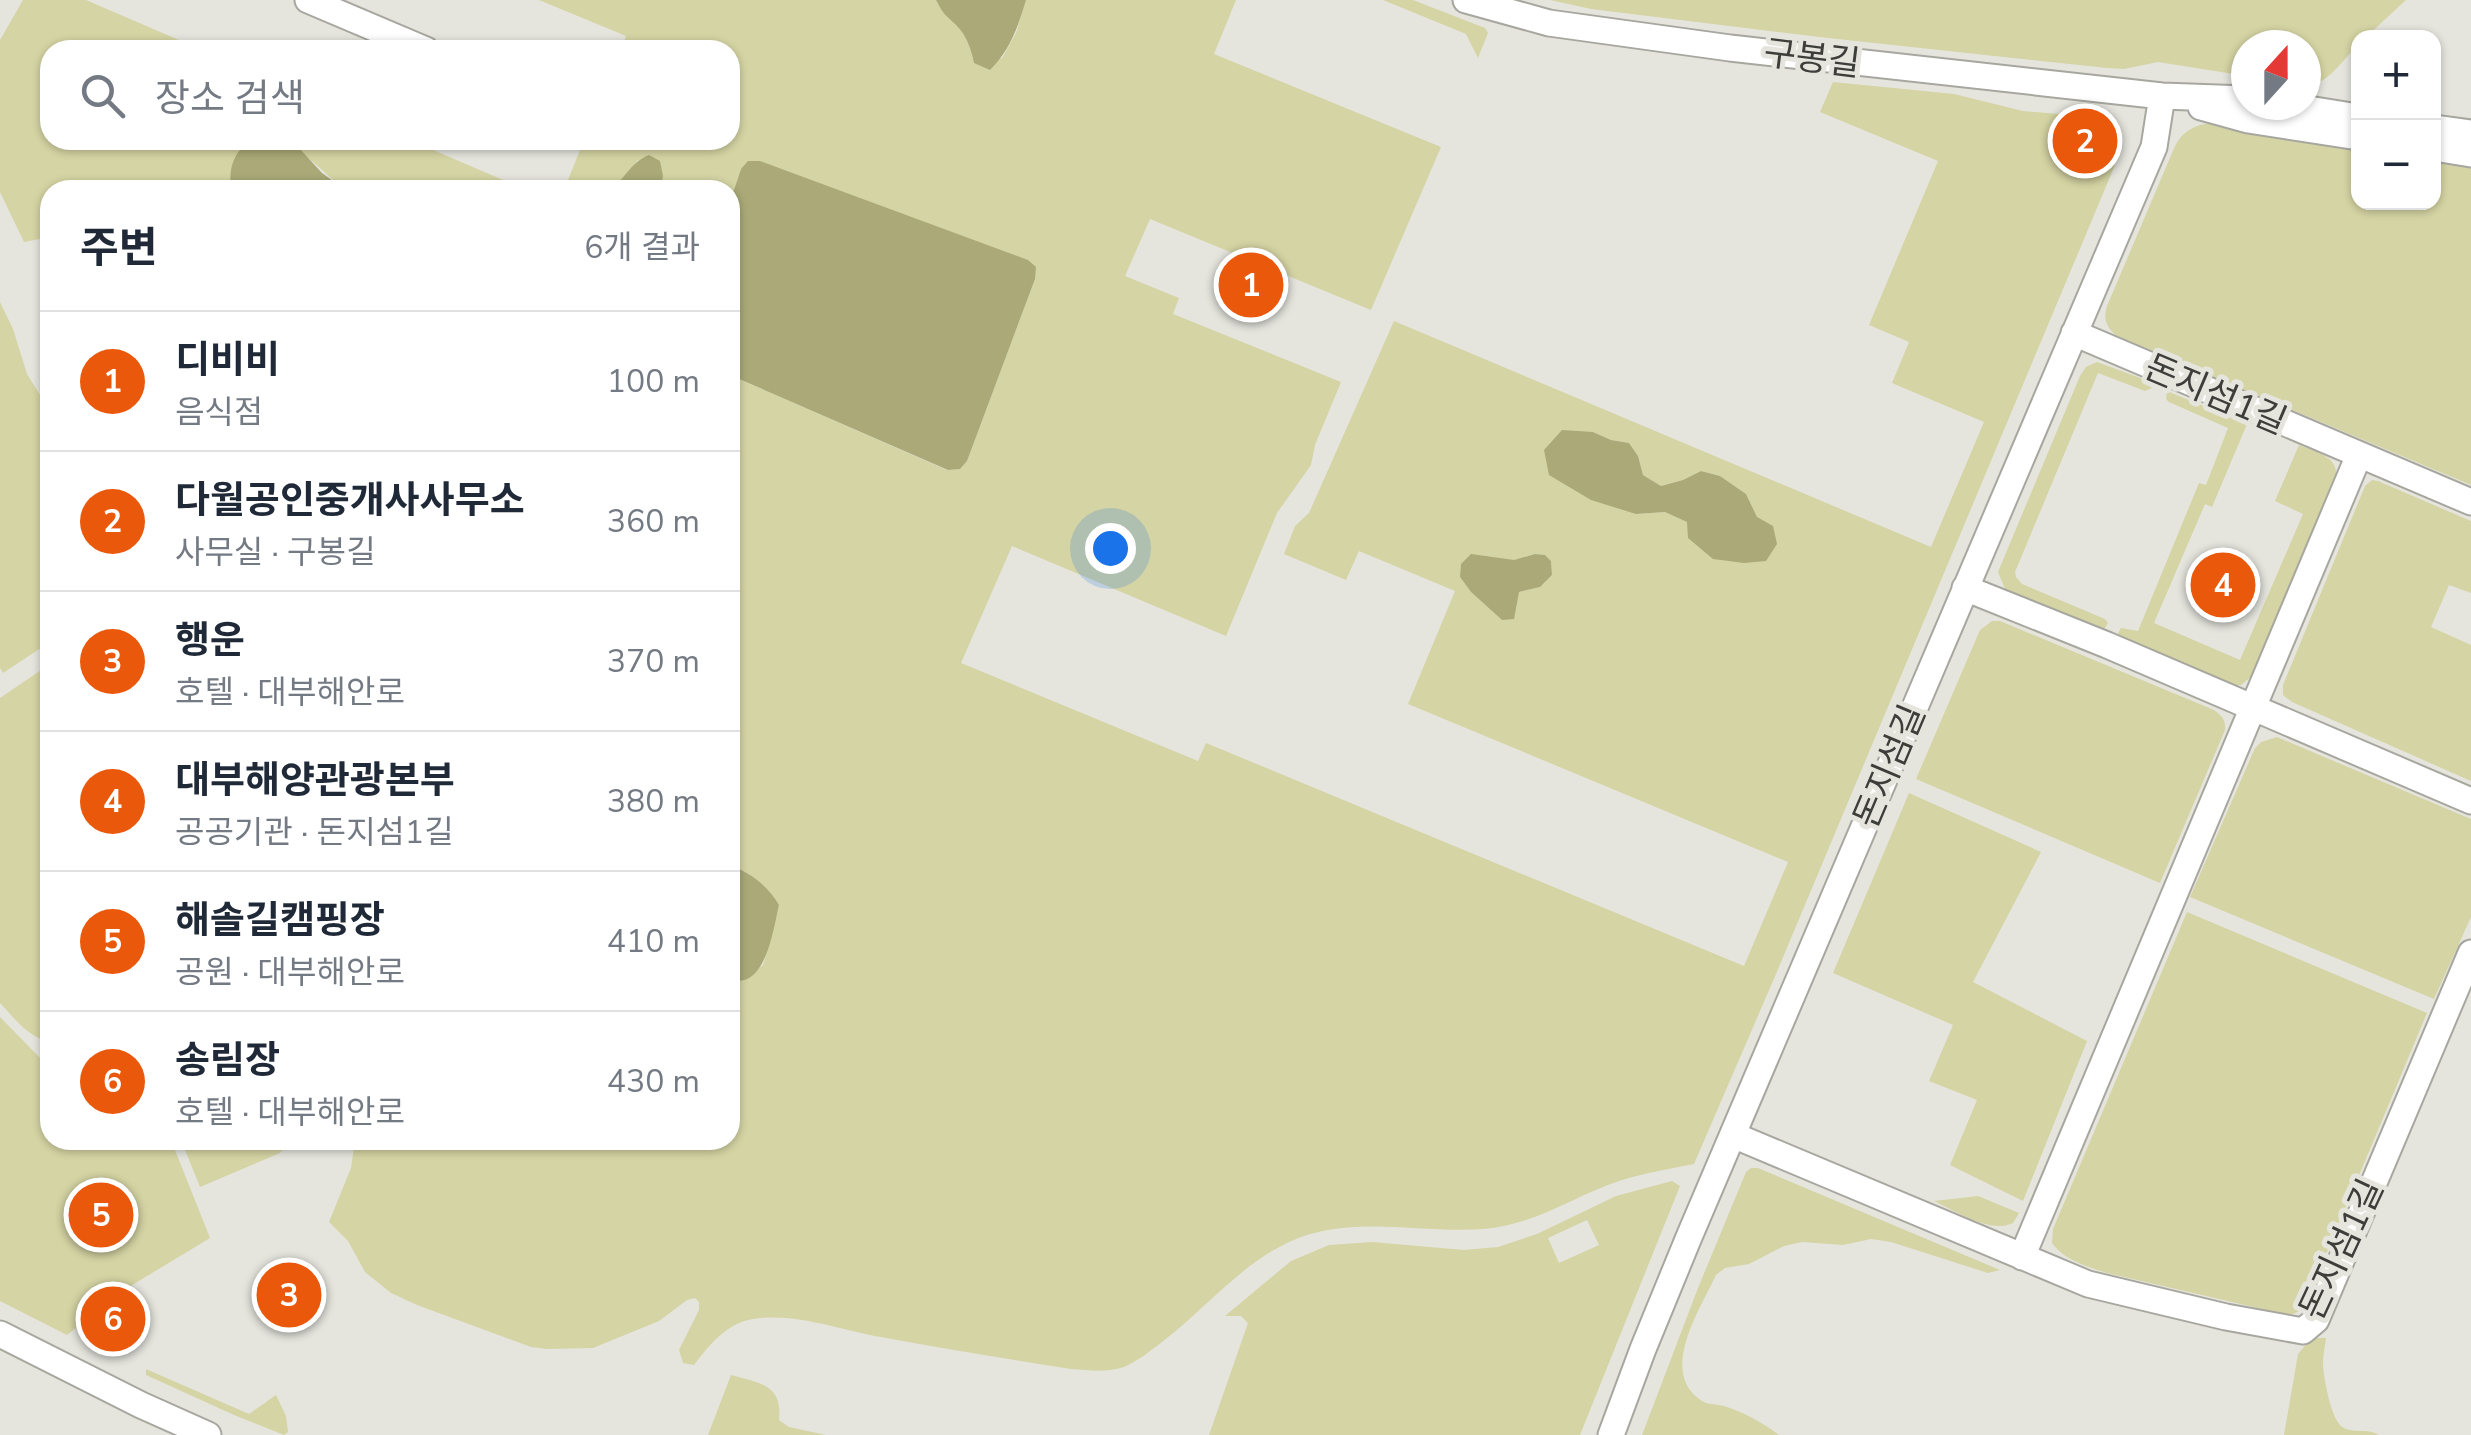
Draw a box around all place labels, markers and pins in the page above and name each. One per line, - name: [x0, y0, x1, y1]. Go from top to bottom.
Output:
- pin: 2: [2052, 104, 2118, 178]
- pin: 1: [1218, 248, 1284, 322]
- pin: 4: [2190, 548, 2256, 622]
- pin: 5: [68, 1178, 134, 1252]
- pin: 3: [256, 1258, 322, 1332]
- pin: 6: [80, 1282, 146, 1356]

